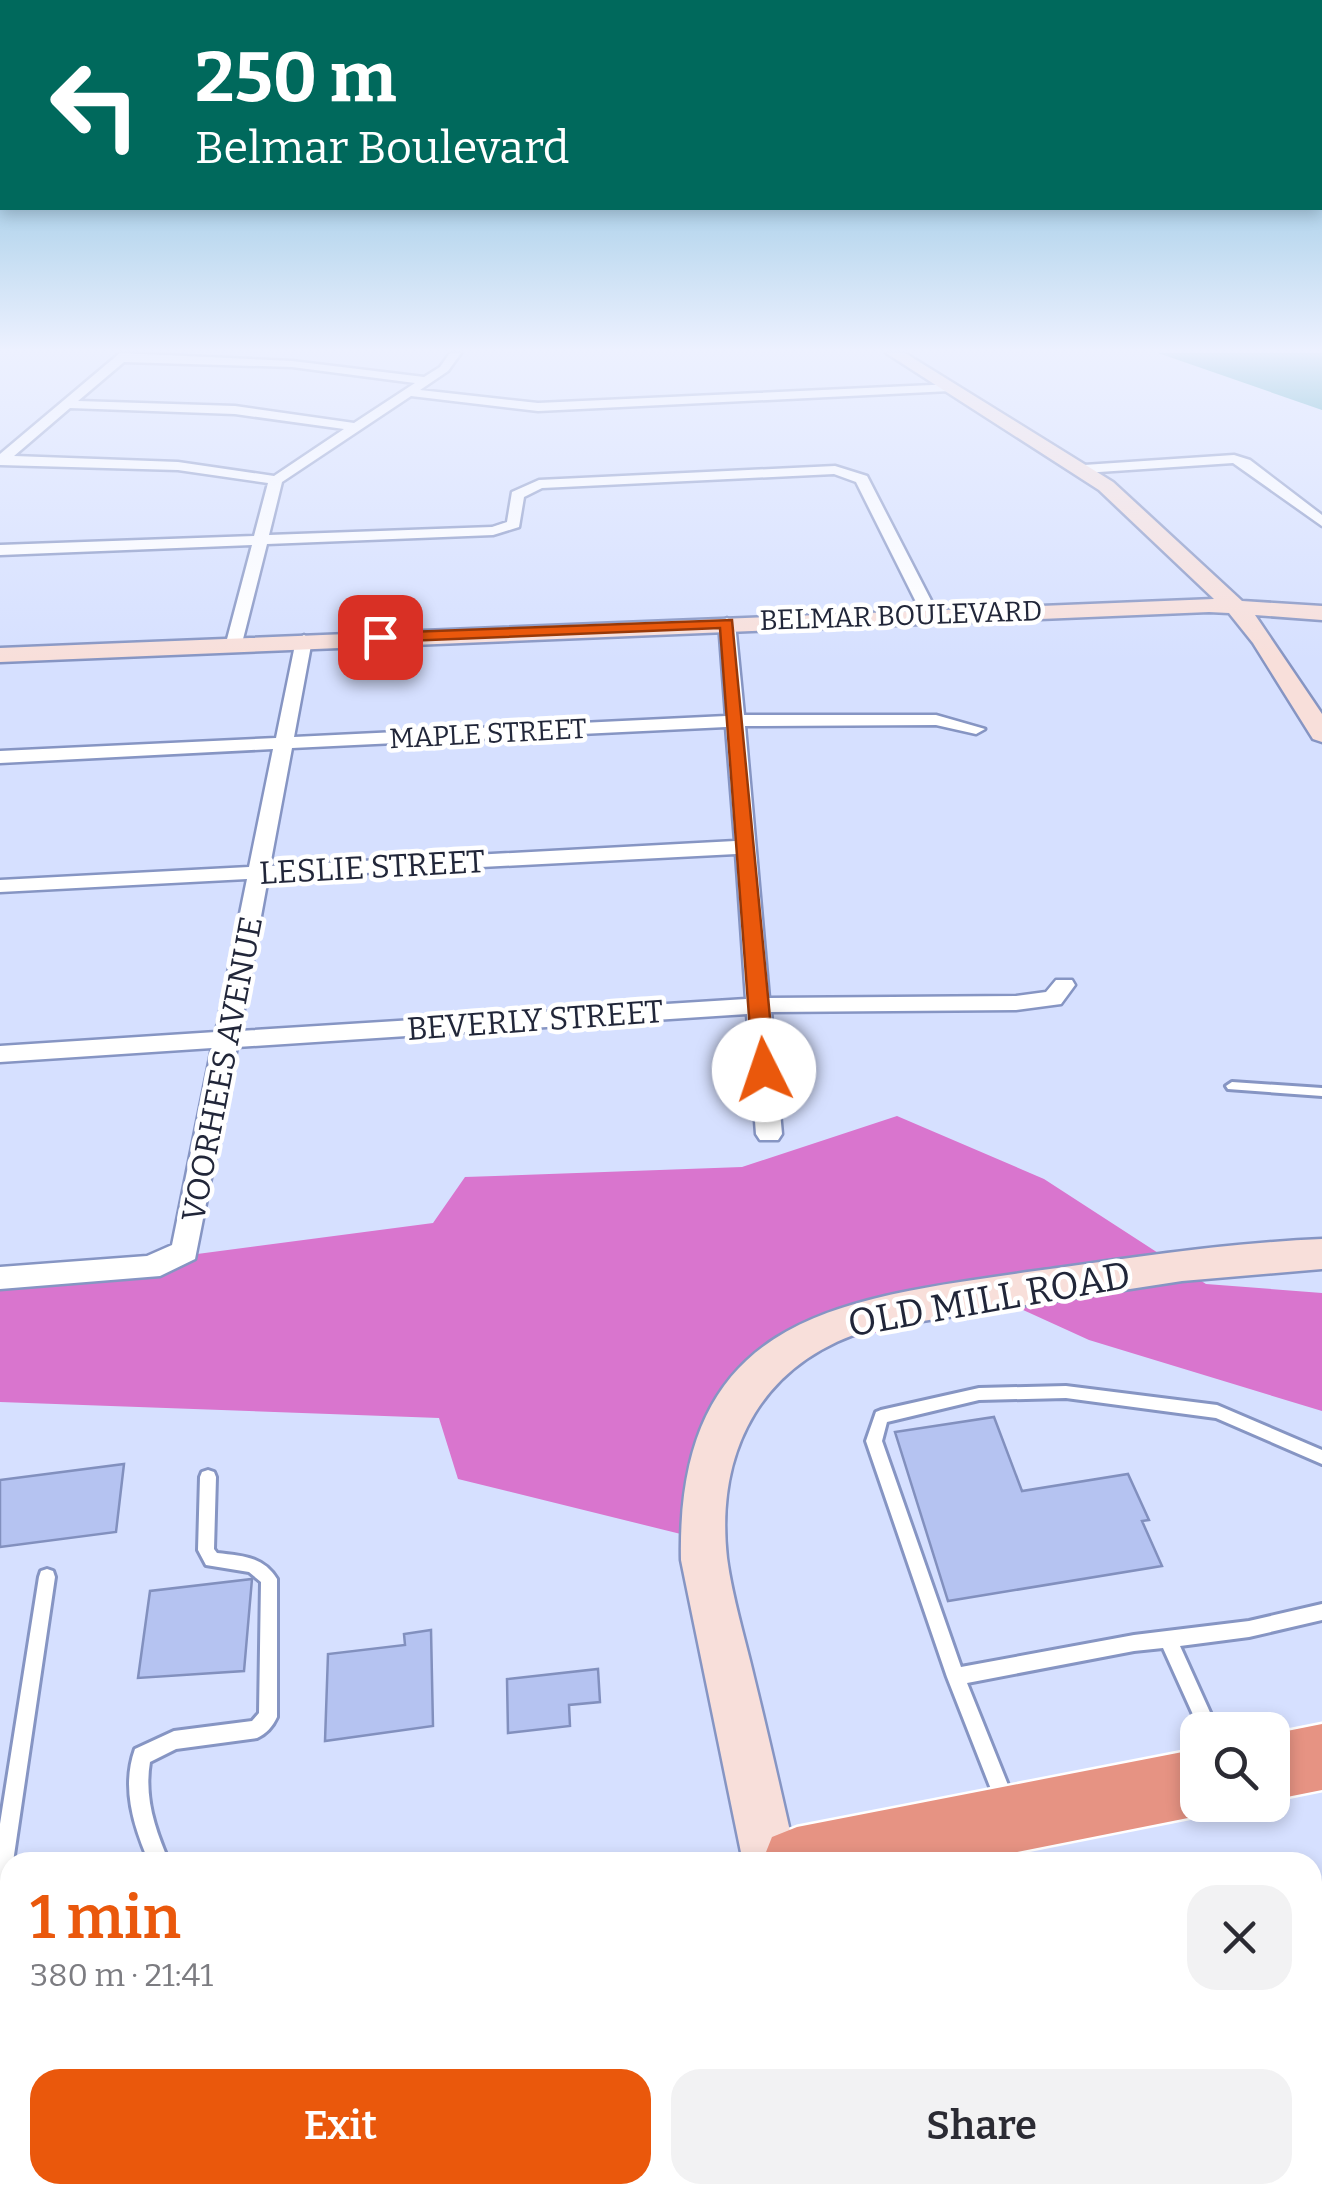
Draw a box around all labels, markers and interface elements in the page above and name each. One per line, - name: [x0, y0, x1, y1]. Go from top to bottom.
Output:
- text: 250 m: [195, 36, 397, 120]
- icon: left: [30, 40, 160, 170]
- text: Belmar Boulevard: [195, 121, 569, 175]
- street label: BELMAR BOULEVARD: [759, 594, 1043, 637]
- pin: [338, 595, 423, 680]
- icon: arrive: [353, 610, 408, 665]
- street label: MAPLE STREET: [388, 712, 588, 755]
- street label: LESLIE STREET: [258, 842, 486, 892]
- street label: VOORHEES AVENUE: [174, 913, 270, 1225]
- street label: BEVERLY STREET: [406, 992, 664, 1048]
- position arrow: [712, 1018, 816, 1122]
- street label: OLD MILL ROAD: [844, 1252, 1134, 1346]
- map controls: [1180, 1712, 1290, 1822]
- button: search: [1180, 1712, 1290, 1822]
- text: 1 min: [30, 1882, 181, 1954]
- button: close: [1187, 1885, 1292, 1990]
- text: 380 m · 21:41: [30, 1956, 213, 1994]
- button: Exit: [30, 2069, 651, 2184]
- button: Share: [671, 2069, 1292, 2184]

